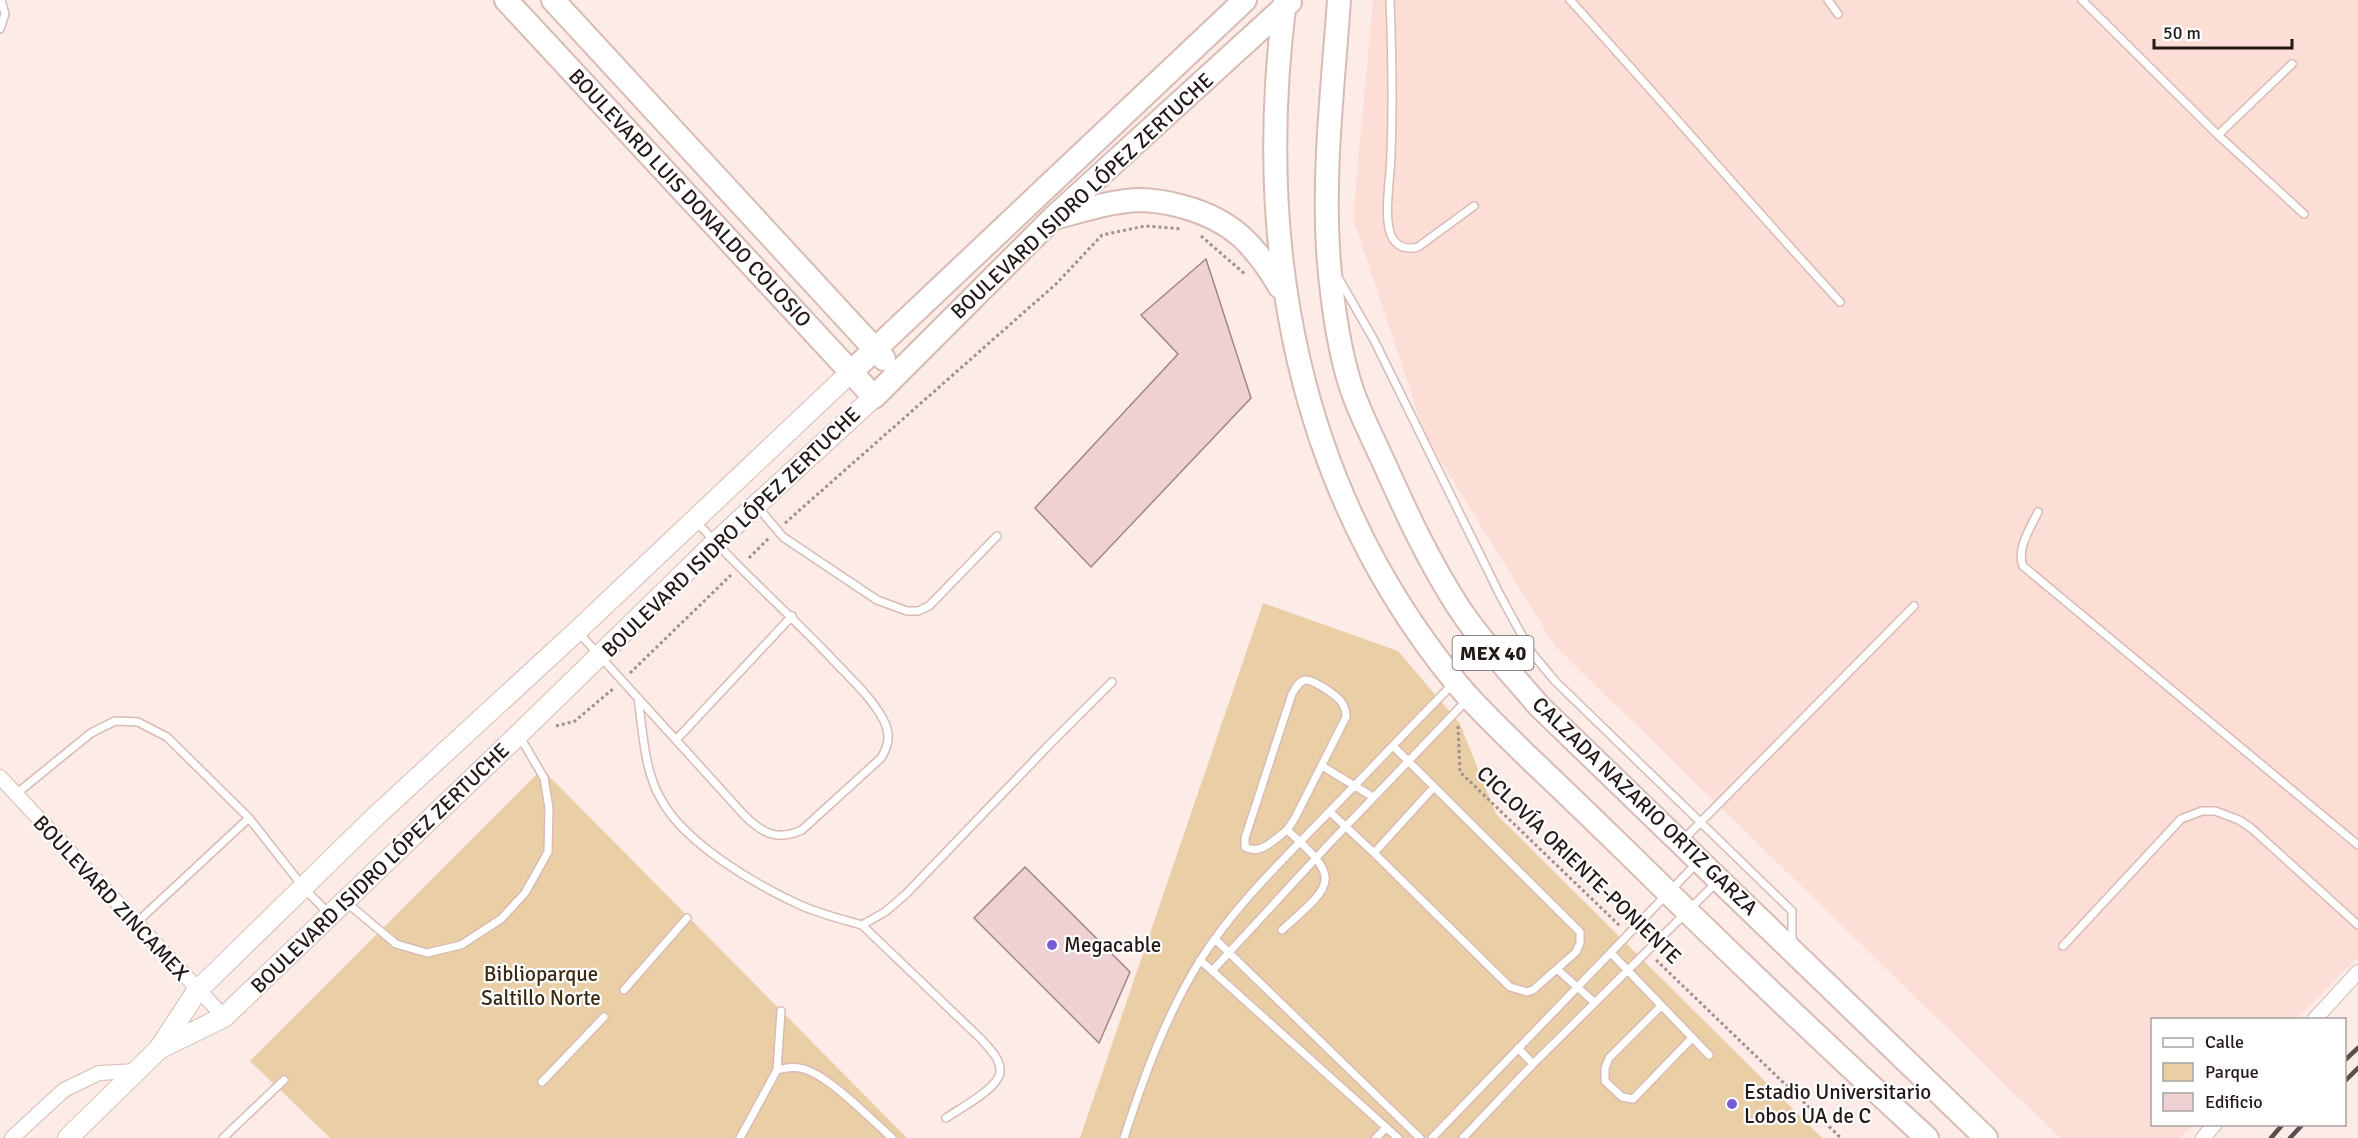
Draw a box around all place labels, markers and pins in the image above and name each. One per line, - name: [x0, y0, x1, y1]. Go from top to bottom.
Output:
- place label: Megacable: [1064, 932, 1161, 958]
- marker: Megacable: [1045, 938, 1059, 952]
- place label: Estadio Universitario Lobos UA de C: [1744, 1079, 1931, 1129]
- marker: Estadio Universitario Lobos UA de C: [1725, 1097, 1739, 1111]

